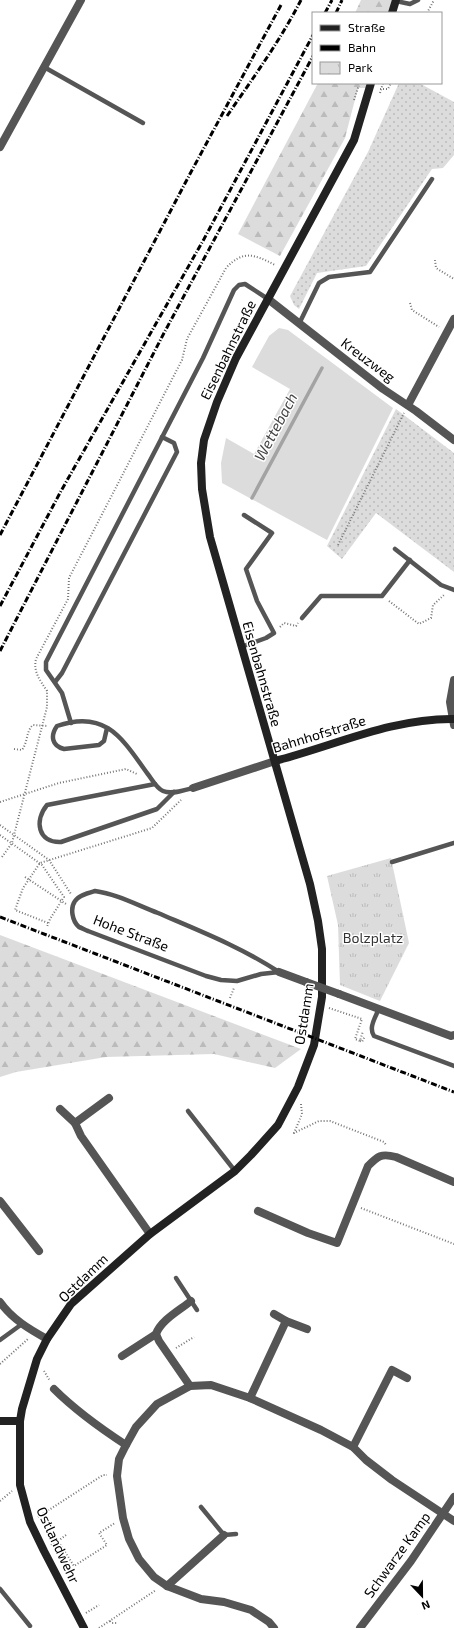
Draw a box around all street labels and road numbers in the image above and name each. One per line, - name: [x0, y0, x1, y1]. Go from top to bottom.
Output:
- street label: Eisenbahnstraße: [196, 297, 259, 402]
- street label: Kreuzweg: [338, 334, 399, 386]
- street label: Eisenbahnstraße: [239, 619, 286, 728]
- street label: Bahnhofstraße: [270, 711, 368, 756]
- street label: Hohe Straße: [91, 910, 171, 955]
- street label: Ostdamm: [290, 982, 317, 1046]
- street label: Ostdamm: [54, 1250, 111, 1305]
- street label: Ostlandwehr: [33, 1504, 84, 1586]
- street label: Schwarze Kamp: [360, 1509, 433, 1601]

